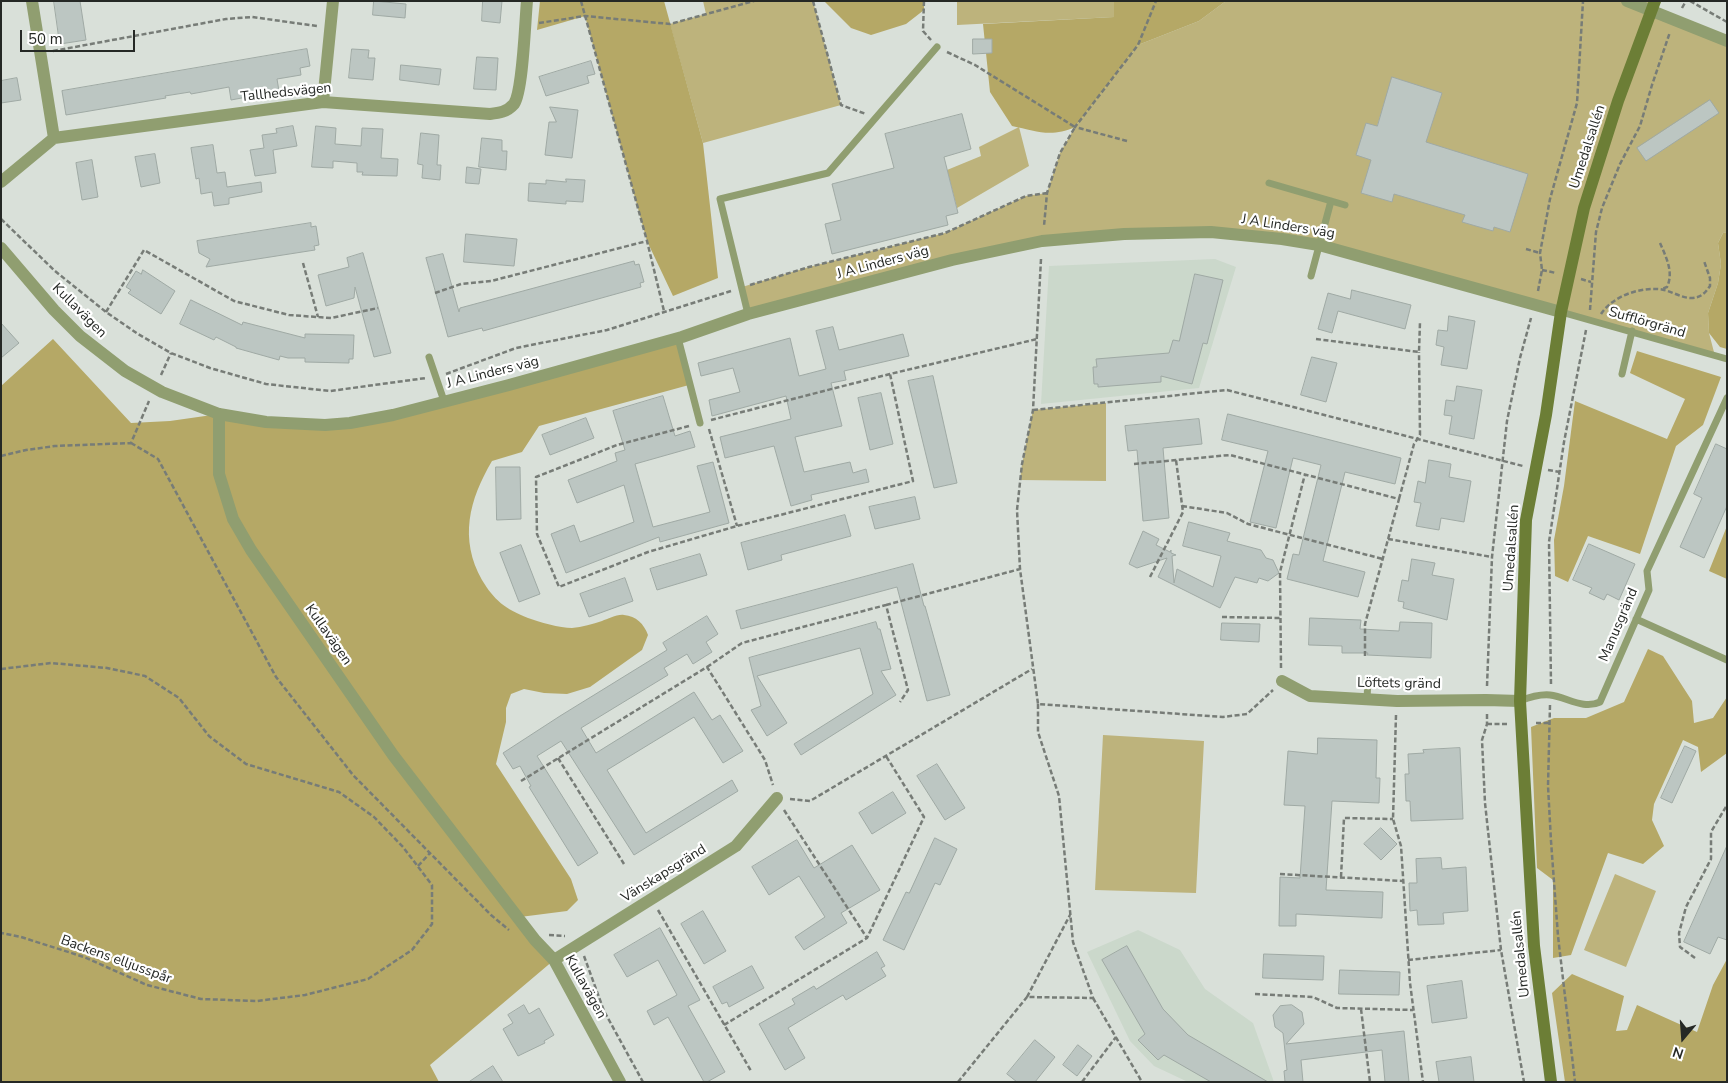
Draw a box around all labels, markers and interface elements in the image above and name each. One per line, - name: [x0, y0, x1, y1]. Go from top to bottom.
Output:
- scale bar: [22, 20, 138, 52]
- text: 50 m: [28, 29, 63, 49]
- street label: Tallhedsvägen: [240, 80, 332, 106]
- street label: Umedalsallén: [1567, 103, 1609, 191]
- street label: J A Linders väg: [1240, 211, 1336, 243]
- street label: J A Linders väg: [835, 243, 931, 283]
- street label: Kullavägen: [48, 280, 110, 342]
- street label: Sufflörgränd: [1607, 304, 1687, 342]
- street label: J A Linders väg: [445, 353, 541, 393]
- street label: Umedalsallén: [1501, 504, 1523, 592]
- street label: Manusgränd: [1596, 586, 1642, 664]
- street label: Kullavägen: [301, 601, 355, 669]
- street label: Löftets gränd: [1357, 675, 1441, 693]
- street label: Vänskapsgränd: [618, 841, 710, 907]
- street label: Umedalsallén: [1508, 910, 1534, 998]
- street label: Backens elljusspår: [58, 932, 174, 988]
- street label: Kullavägen: [561, 952, 609, 1022]
- north arrow: [1658, 1013, 1708, 1063]
- text: N: [1670, 1042, 1686, 1063]

